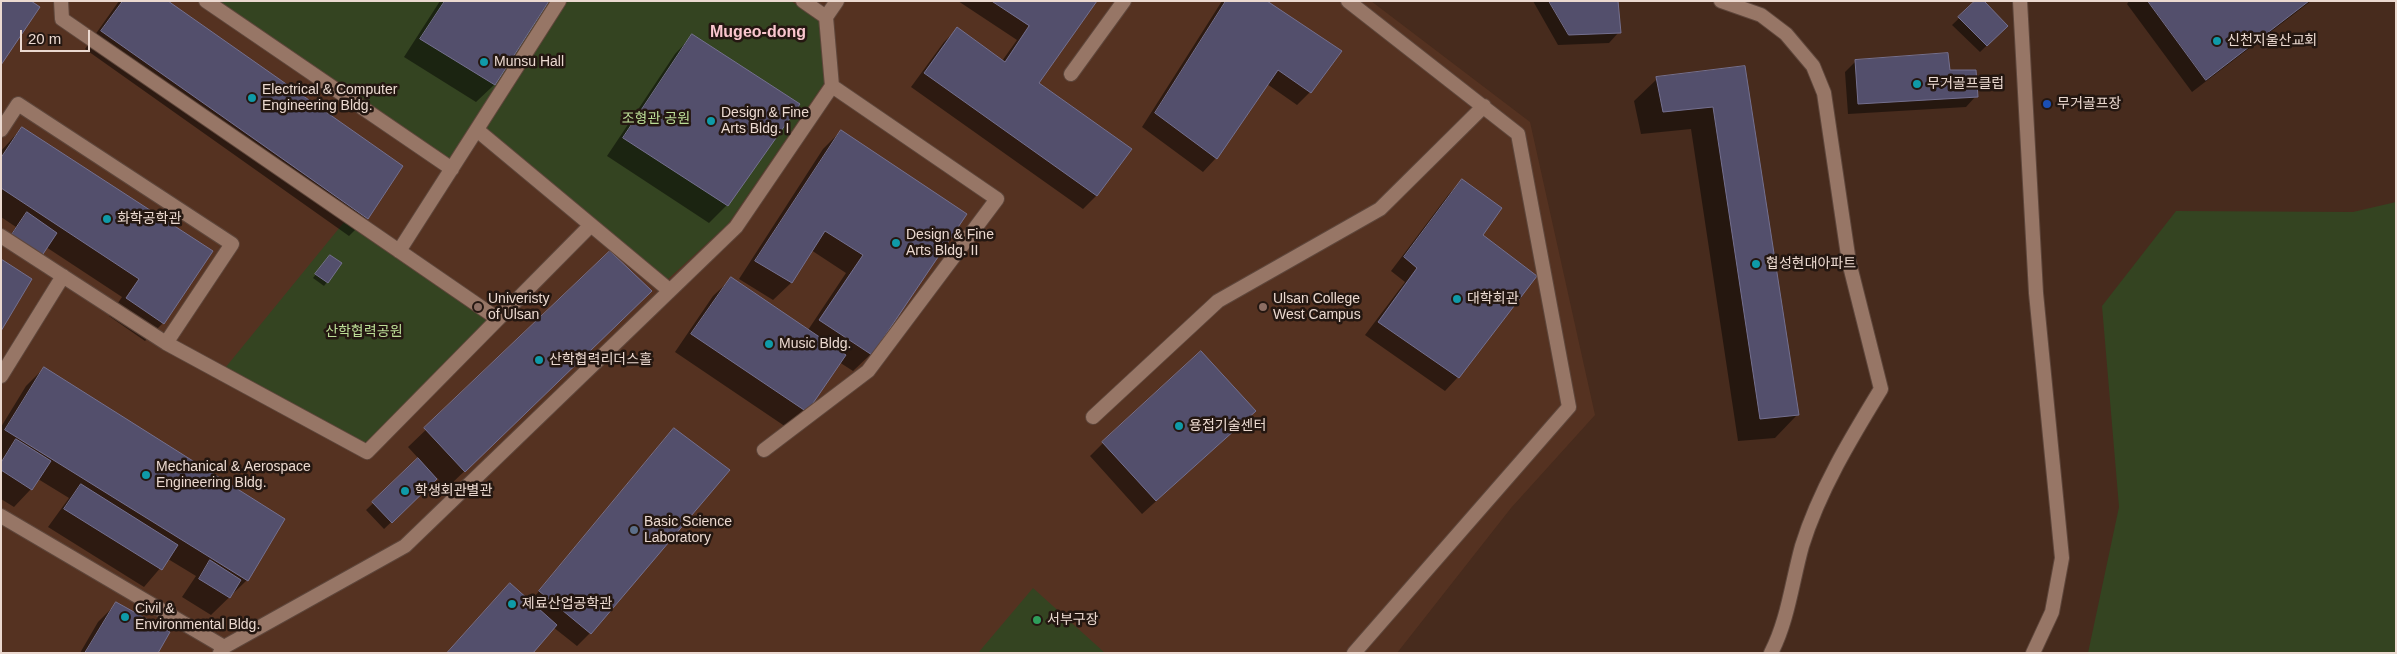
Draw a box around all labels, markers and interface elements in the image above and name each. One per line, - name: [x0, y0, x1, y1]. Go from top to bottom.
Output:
- scale bar: [22, 20, 92, 52]
- district label: Mugeo-dong: [710, 23, 806, 43]
- text: 20 m: [28, 30, 61, 47]
- place label: 신천지울산교회: [2227, 33, 2317, 49]
- marker: 신천지울산교회: [2211, 35, 2223, 47]
- place label: Munsu Hall: [494, 54, 564, 70]
- marker: Munsu Hall: [478, 56, 490, 68]
- place label: 무거골프클럽: [1927, 76, 2004, 92]
- marker: 무거골프클럽: [1911, 78, 1923, 90]
- place label: Electrical & Computer Engineering Bldg.: [262, 82, 397, 114]
- marker: Electrical & Computer Engineering Bldg.: [246, 92, 258, 104]
- place label: 무거골프장: [2057, 96, 2121, 112]
- marker: 무거골프장: [2041, 98, 2053, 110]
- place label: Design & Fine Arts Bldg. I: [721, 105, 809, 138]
- park label: 조형관 공원: [622, 111, 690, 127]
- marker: Design & Fine Arts Bldg. I: [705, 115, 717, 127]
- place label: 화학공학관: [117, 211, 181, 227]
- marker: 화학공학관: [101, 213, 113, 225]
- place label: Design & Fine Arts Bldg. II: [906, 227, 994, 260]
- marker: Design & Fine Arts Bldg. II: [890, 237, 902, 249]
- place label: 협성현대아파트: [1766, 256, 1856, 272]
- marker: 협성현대아파트: [1750, 258, 1762, 270]
- place label: Univeristy of Ulsan: [488, 291, 549, 324]
- place label: Ulsan College West Campus: [1273, 291, 1361, 324]
- place label: 대학회관: [1467, 291, 1519, 307]
- marker: 대학회관: [1451, 293, 1463, 305]
- marker: Univeristy of Ulsan: [472, 301, 484, 313]
- marker: Ulsan College West Campus: [1257, 301, 1269, 313]
- park label: 산학협력공원: [325, 324, 403, 340]
- place label: Music Bldg.: [779, 336, 851, 352]
- marker: Music Bldg.: [763, 338, 775, 350]
- place label: 산학협력리더스홀: [549, 352, 652, 368]
- marker: 산학협력리더스홀: [533, 354, 545, 366]
- place label: 용접기술센터: [1189, 418, 1266, 434]
- marker: 용접기술센터: [1173, 420, 1185, 432]
- place label: Mechanical & Aerospace Engineering Bldg.: [156, 459, 311, 492]
- marker: Mechanical & Aerospace Engineering Bldg.: [140, 469, 152, 481]
- place label: 학생회관별관: [415, 483, 492, 499]
- marker: 학생회관별관: [399, 485, 411, 497]
- place label: Basic Science Laboratory: [644, 514, 732, 546]
- marker: Basic Science Laboratory: [628, 524, 640, 536]
- place label: 제료산업공학관: [522, 596, 612, 612]
- marker: 제료산업공학관: [506, 598, 518, 610]
- place label: Civil & Environmental Bldg.: [135, 601, 260, 634]
- marker: Civil & Environmental Bldg.: [119, 611, 131, 623]
- place label: 서부구장: [1047, 612, 1099, 628]
- marker: 서부구장: [1031, 614, 1043, 626]

